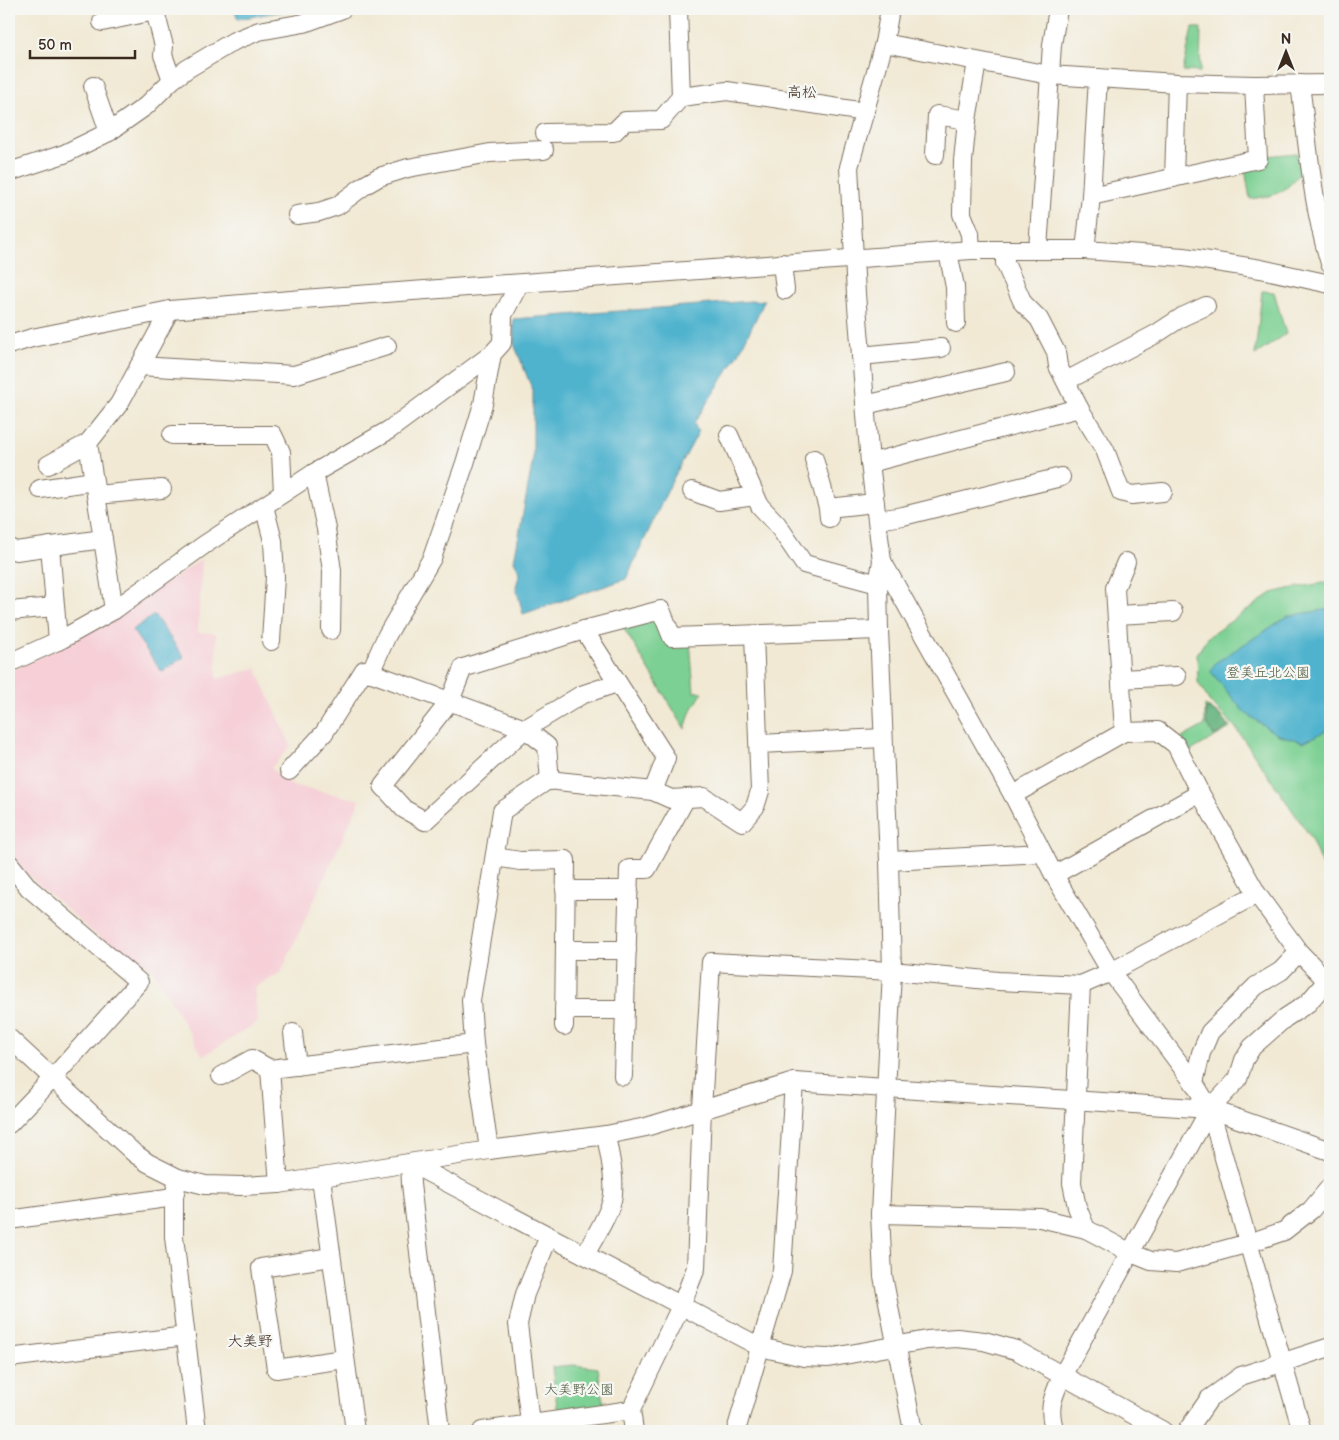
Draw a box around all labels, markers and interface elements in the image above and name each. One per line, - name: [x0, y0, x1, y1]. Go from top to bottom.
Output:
- scale bar: [30, 28, 135, 60]
- north arrow: [1262, 28, 1312, 78]
- text: N: [1281, 31, 1291, 48]
- text: 50 m: [38, 36, 72, 55]
- district label: 高松: [787, 83, 817, 102]
- park label: 登美丘北公園: [1226, 664, 1310, 681]
- district label: 大美野: [227, 1332, 273, 1351]
- park label: 大美野公園: [544, 1381, 614, 1398]

